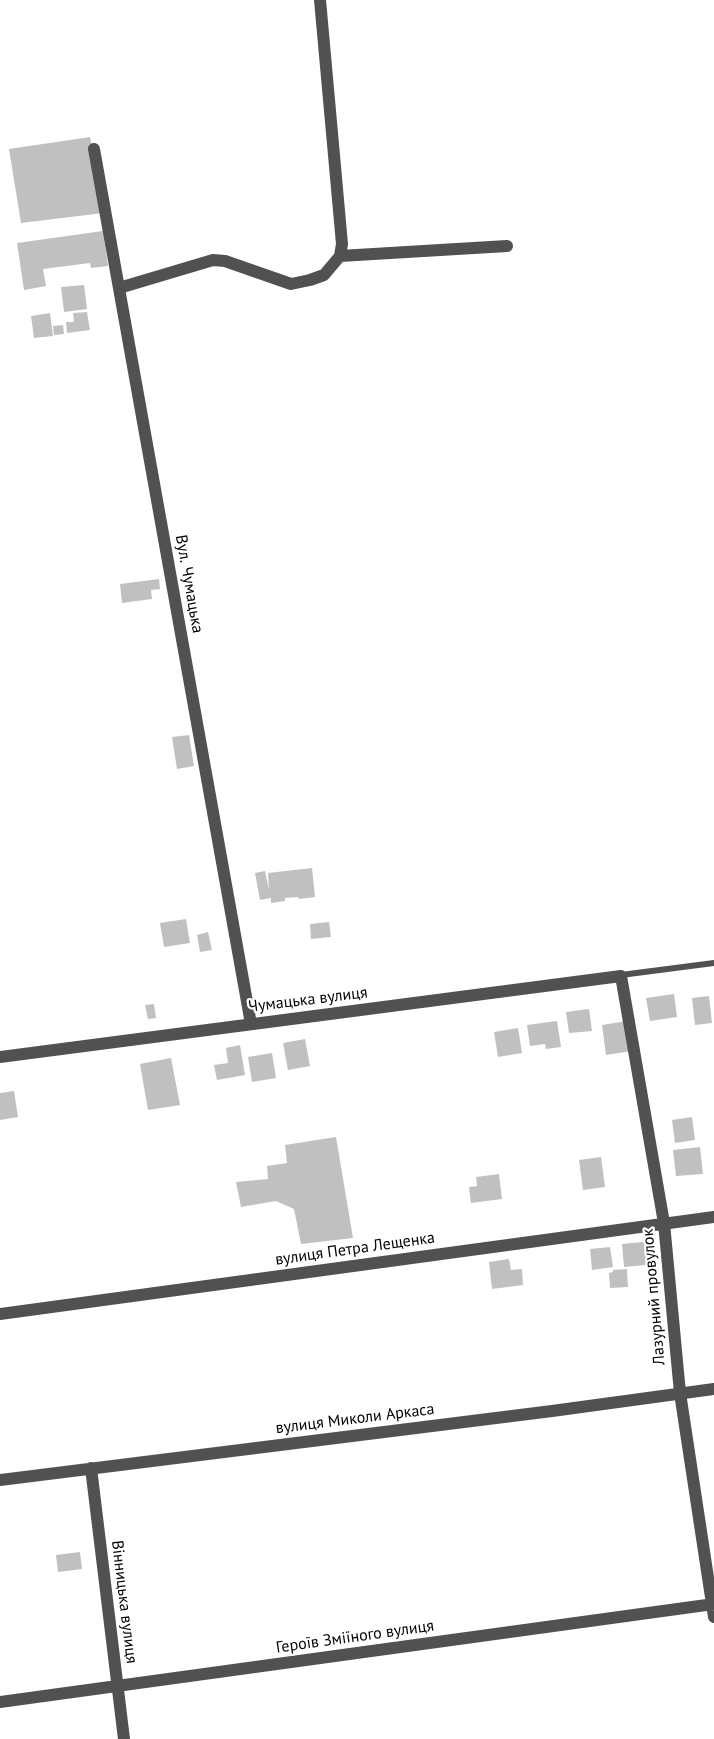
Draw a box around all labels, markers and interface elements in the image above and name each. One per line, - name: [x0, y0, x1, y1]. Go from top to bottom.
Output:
- street label: Вул. Чумацька: [171, 533, 207, 635]
- street label: Чумацька вулиця: [247, 983, 369, 1017]
- street label: вулиця Петра Лещенка: [274, 1228, 436, 1270]
- street label: Лазурний провулок: [638, 1228, 670, 1366]
- street label: вулиця Миколи Аркаса: [275, 1400, 435, 1438]
- street label: Вінницька вулиця: [107, 1539, 141, 1665]
- street label: Героїв Зміїного вулиця: [275, 1616, 435, 1658]

